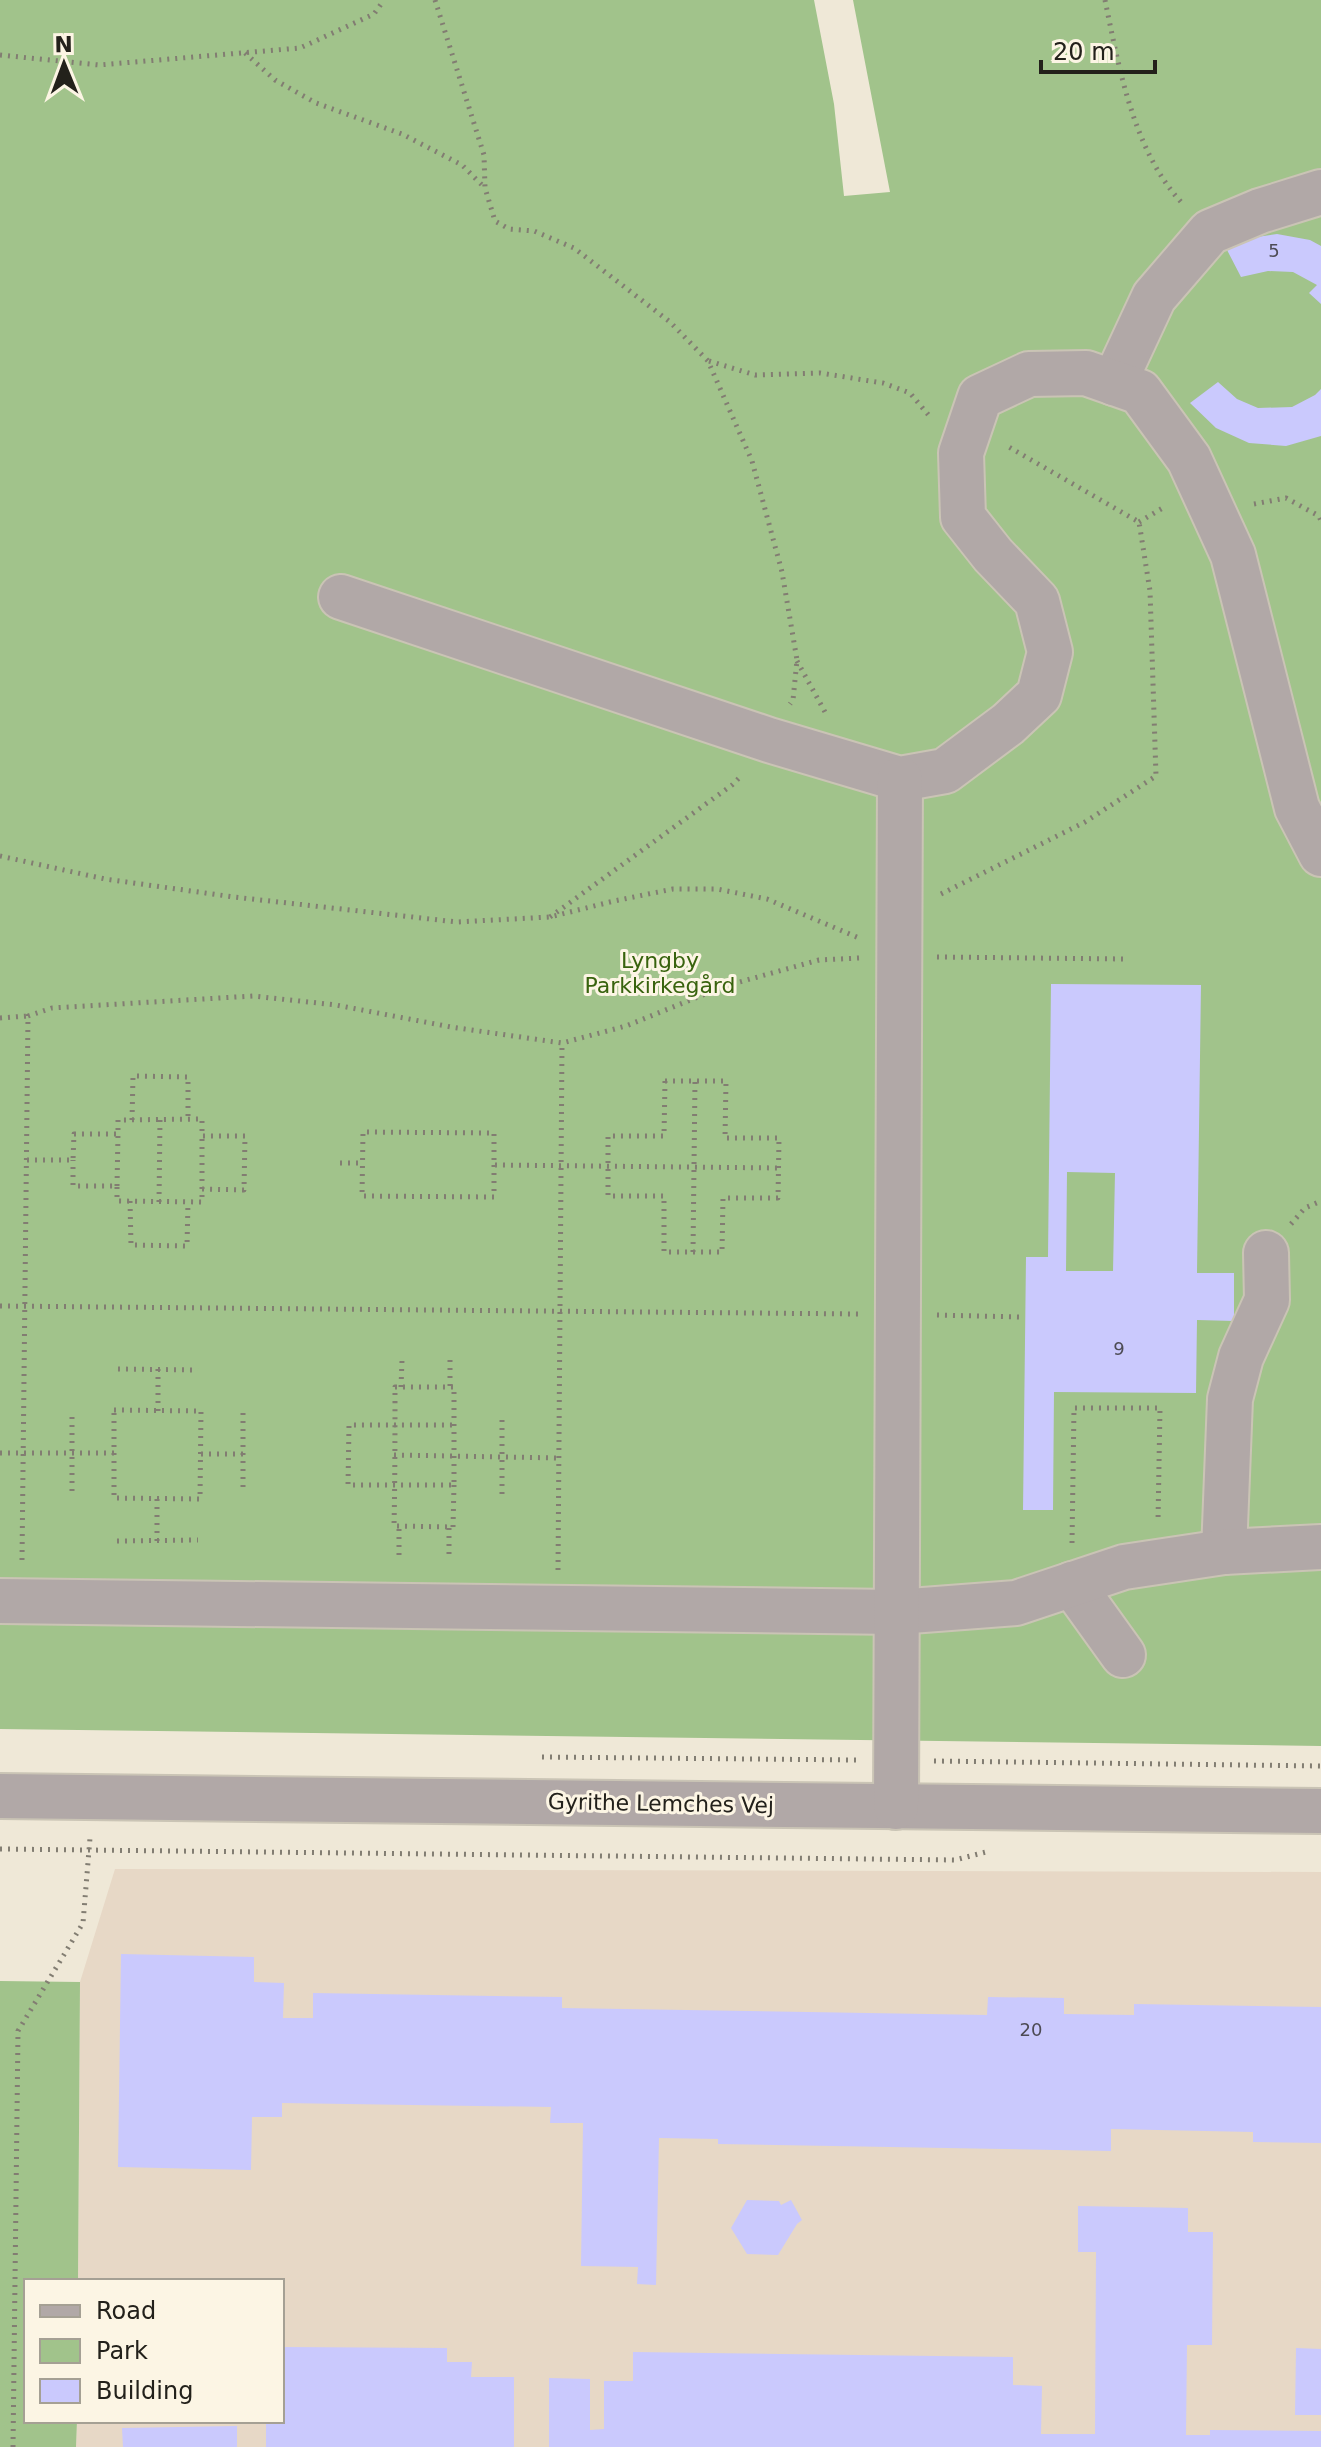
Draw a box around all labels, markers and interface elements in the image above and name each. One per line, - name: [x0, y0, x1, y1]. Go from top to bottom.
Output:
- north arrow: [24, 24, 104, 104]
- scale bar: [1041, 24, 1155, 74]
- text: N: [54, 32, 73, 57]
- text: 20 m: [1053, 38, 1115, 66]
- house number: 5: [1268, 240, 1280, 261]
- park label: Lyngby Parkkirkegård: [584, 948, 736, 998]
- house number: 9: [1113, 1338, 1125, 1359]
- street label: Gyrithe Lemches Vej: [548, 1789, 774, 1818]
- house number: 20: [1020, 2019, 1042, 2040]
- legend: [24, 2279, 284, 2423]
- text: Road: [96, 2297, 156, 2325]
- text: Park: [96, 2337, 148, 2365]
- text: Building: [96, 2377, 193, 2405]

